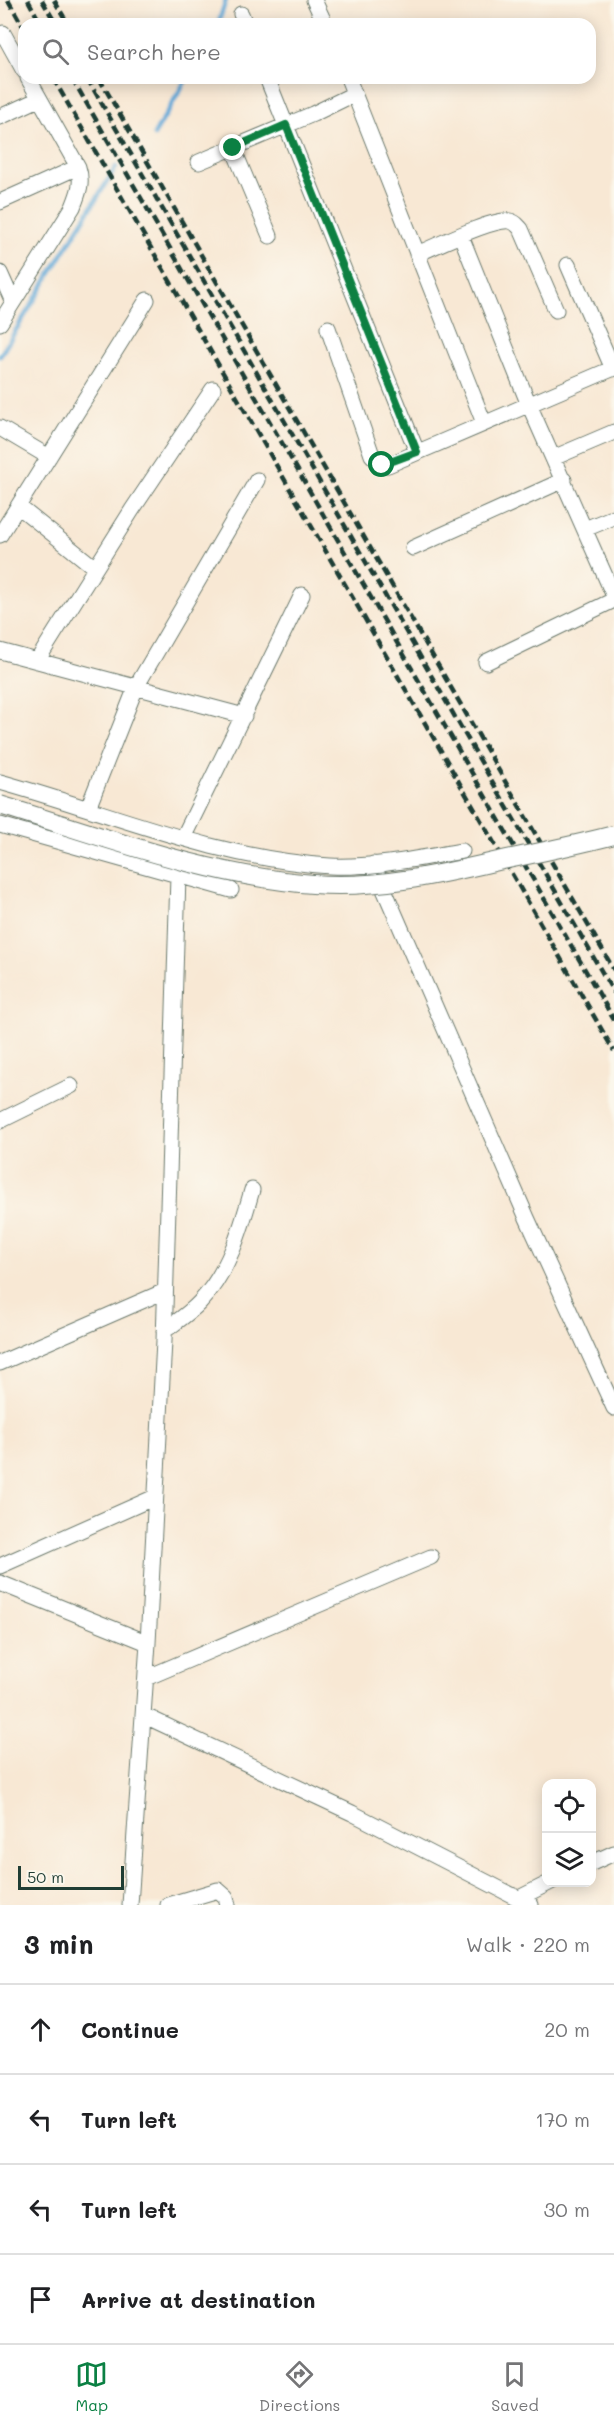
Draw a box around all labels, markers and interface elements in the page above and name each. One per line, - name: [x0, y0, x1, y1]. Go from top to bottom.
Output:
- search box: [18, 18, 596, 84]
- icon: search: [39, 35, 72, 68]
- text: Search here: [87, 37, 221, 66]
- route end: [219, 134, 245, 160]
- route start: [368, 451, 394, 477]
- map controls: [542, 1779, 596, 1887]
- button: locate: [542, 1779, 596, 1833]
- button: layers: [542, 1833, 596, 1887]
- scale bar: [18, 1863, 124, 1890]
- text: 50 m: [27, 1866, 64, 1887]
- text: 3 min: [24, 1927, 93, 1961]
- text: Walk · 220 m: [466, 1931, 590, 1957]
- icon: ahead: [24, 2013, 57, 2046]
- text: Continue: [81, 2015, 179, 2044]
- text: 20 m: [544, 2016, 590, 2042]
- icon: left: [24, 2103, 57, 2136]
- text: Turn left: [81, 2105, 177, 2134]
- text: 170 m: [535, 2106, 590, 2132]
- icon: left: [24, 2193, 57, 2226]
- text: Turn left: [81, 2195, 177, 2224]
- text: 30 m: [544, 2196, 590, 2222]
- icon: arrive: [24, 2283, 57, 2316]
- text: Arrive at destination: [81, 2285, 316, 2314]
- tab: Map: [75, 2358, 108, 2415]
- tab: Directions: [259, 2358, 340, 2415]
- tab: Saved: [491, 2358, 539, 2415]

